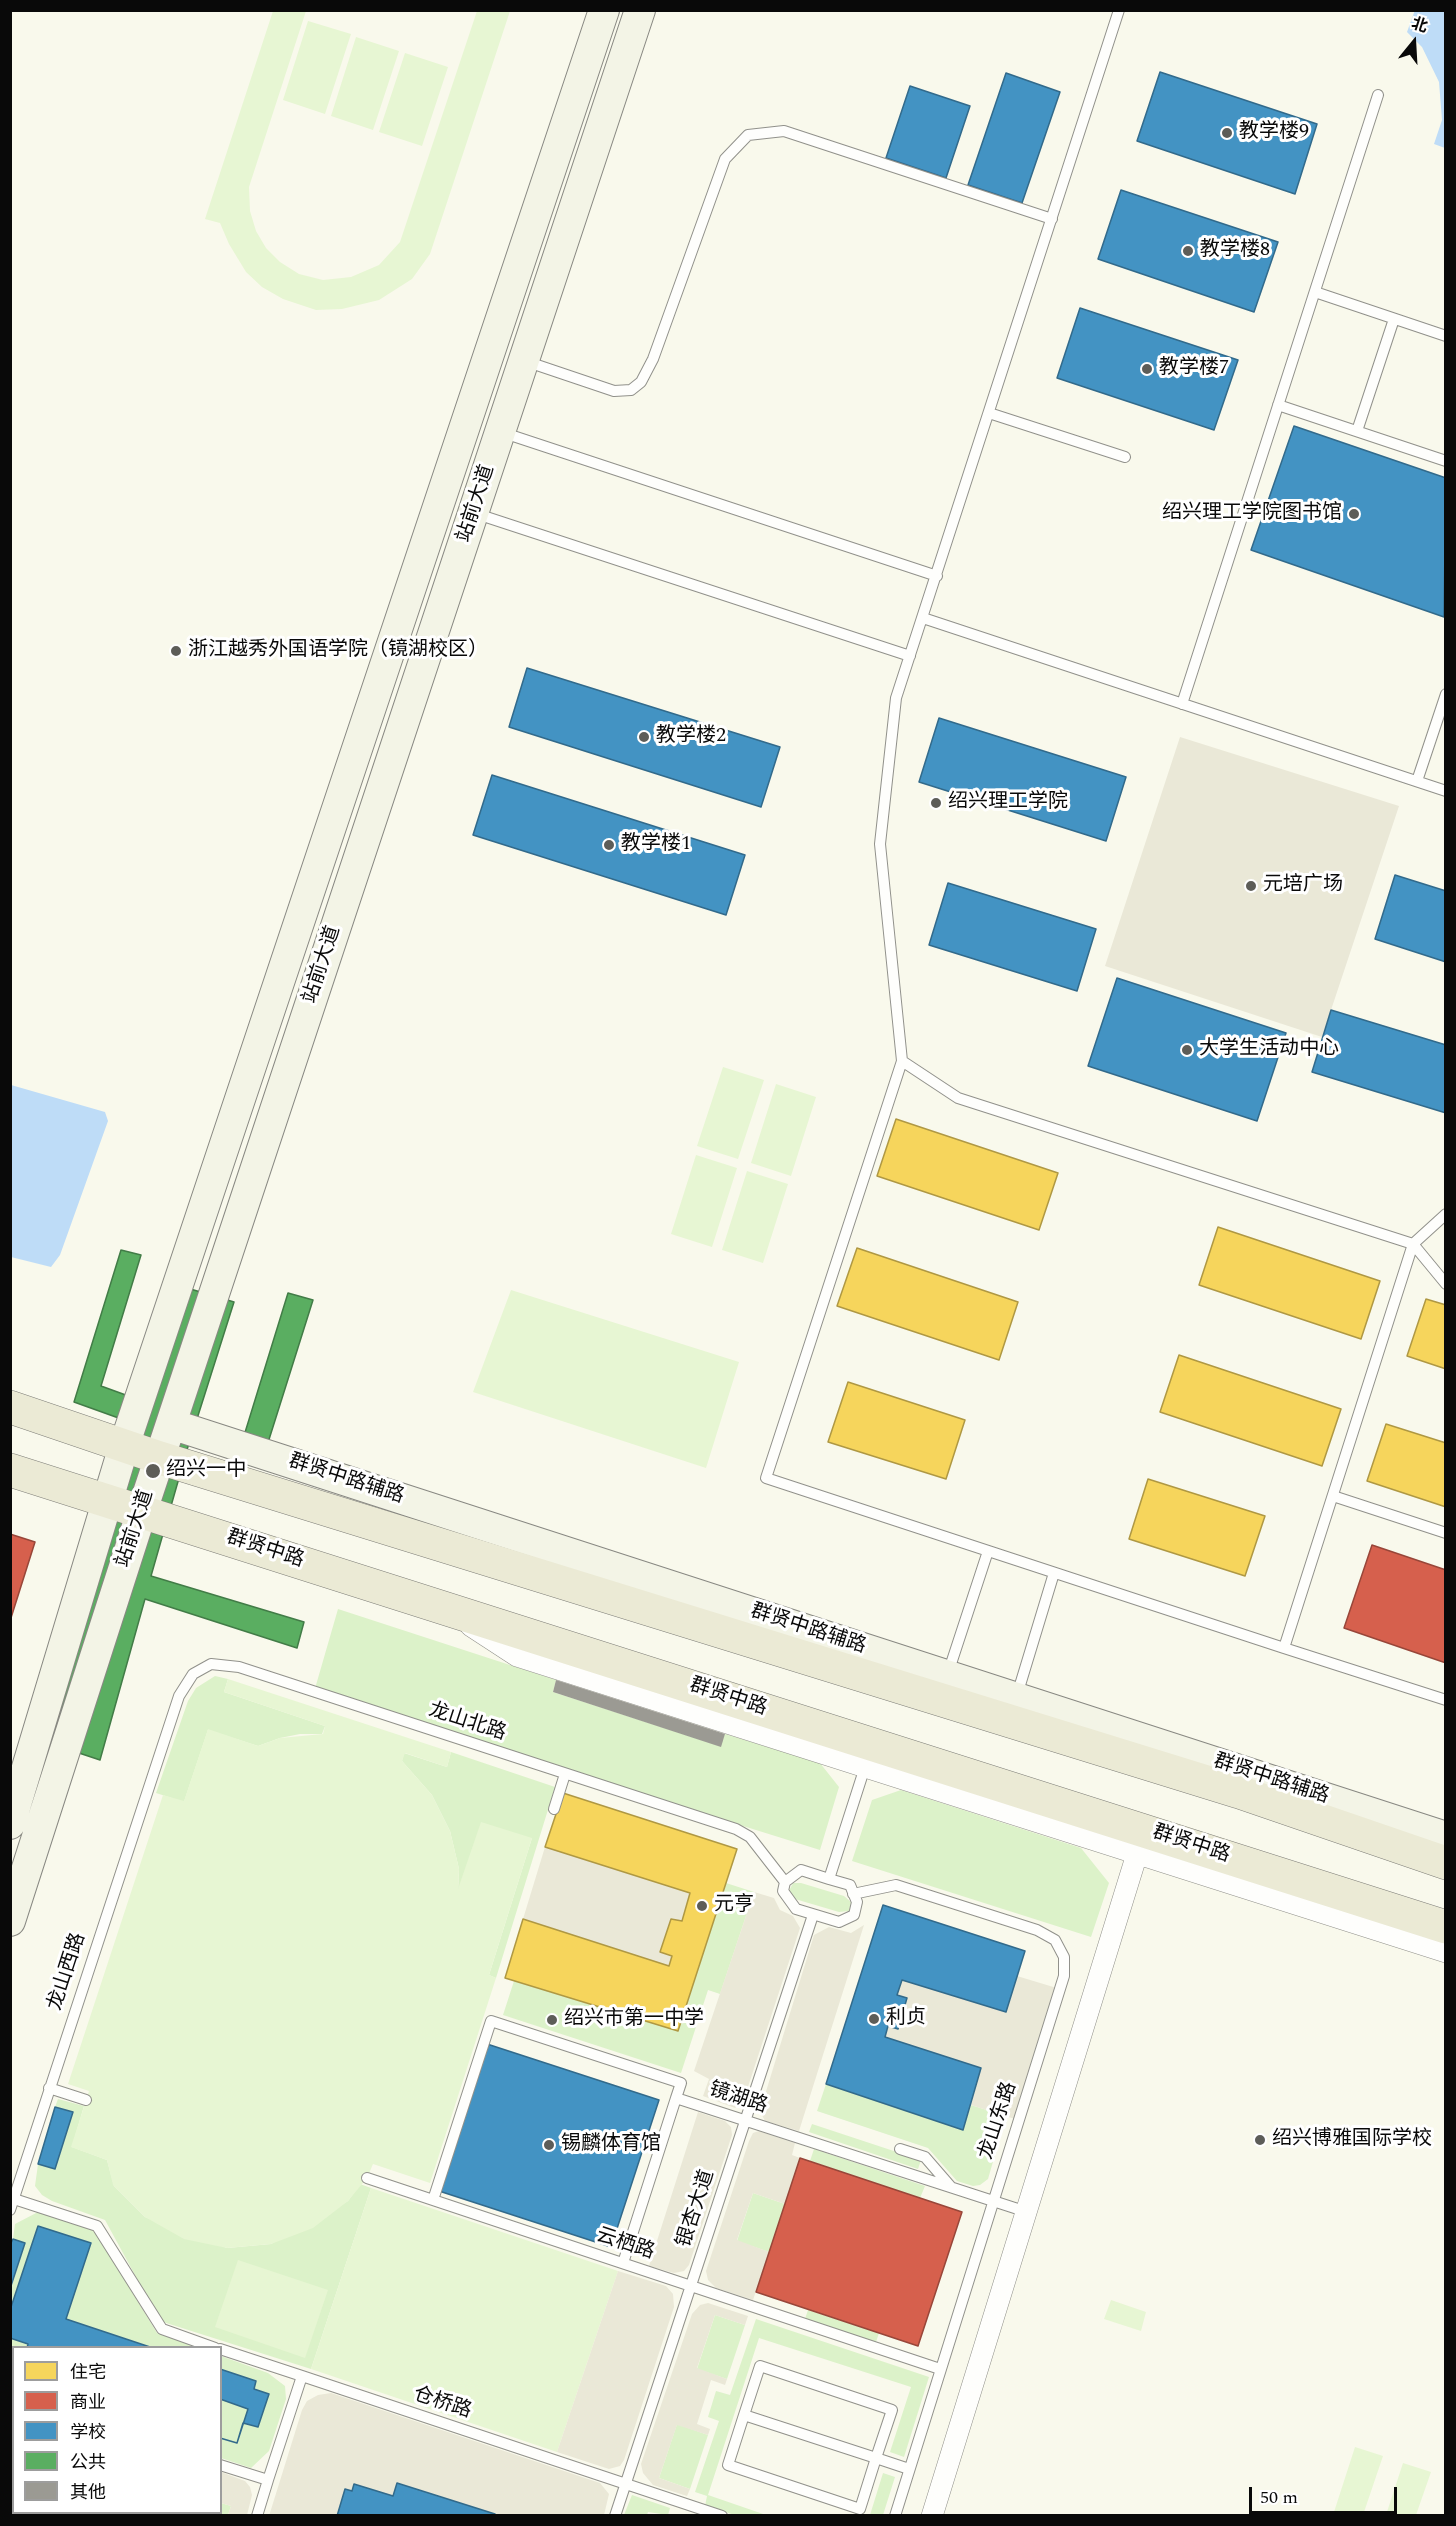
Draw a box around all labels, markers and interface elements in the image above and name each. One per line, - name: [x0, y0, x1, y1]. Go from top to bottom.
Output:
- text: 北: [1408, 11, 1431, 39]
- north arrow: [1384, 12, 1444, 72]
- place label: 教学楼9: [1239, 121, 1309, 145]
- marker: 教学楼9: [1220, 126, 1234, 140]
- place label: 教学楼8: [1200, 239, 1270, 263]
- marker: 教学楼8: [1181, 244, 1195, 258]
- place label: 教学楼7: [1159, 357, 1229, 381]
- marker: 教学楼7: [1140, 362, 1154, 376]
- street label: 站前大道: [453, 462, 501, 546]
- place label: 绍兴理工学院图书馆: [1162, 502, 1342, 526]
- marker: 绍兴理工学院图书馆: [1347, 507, 1361, 521]
- place label: 浙江越秀外国语学院（镜湖校区）: [188, 639, 488, 663]
- marker: 浙江越秀外国语学院（镜湖校区）: [169, 644, 183, 658]
- place label: 教学楼2: [656, 725, 726, 749]
- marker: 教学楼2: [637, 730, 651, 744]
- place label: 绍兴理工学院: [948, 791, 1068, 815]
- marker: 绍兴理工学院: [929, 796, 943, 810]
- place label: 教学楼1: [621, 833, 691, 857]
- marker: 教学楼1: [602, 838, 616, 852]
- place label: 元培广场: [1263, 874, 1343, 898]
- marker: 元培广场: [1244, 879, 1258, 893]
- street label: 站前大道: [299, 923, 347, 1007]
- place label: 大学生活动中心: [1199, 1038, 1339, 1062]
- marker: 大学生活动中心: [1180, 1043, 1194, 1057]
- street label: 群贤中路辅路: [285, 1450, 407, 1510]
- place label: 绍兴一中: [166, 1459, 246, 1483]
- marker: 绍兴一中: [144, 1462, 162, 1480]
- street label: 站前大道: [112, 1487, 160, 1571]
- street label: 群贤中路: [223, 1526, 307, 1574]
- street label: 群贤中路辅路: [747, 1600, 869, 1660]
- street label: 群贤中路: [686, 1674, 770, 1722]
- street label: 龙山北路: [425, 1699, 509, 1747]
- street label: 群贤中路辅路: [1210, 1750, 1332, 1810]
- street label: 群贤中路: [1149, 1821, 1233, 1869]
- place label: 元亨: [714, 1894, 754, 1918]
- marker: 元亨: [695, 1899, 709, 1913]
- street label: 龙山西路: [44, 1930, 92, 2014]
- place label: 利贞: [886, 2007, 926, 2031]
- place label: 绍兴市第一中学: [564, 2008, 704, 2032]
- marker: 利贞: [867, 2012, 881, 2026]
- marker: 绍兴市第一中学: [545, 2013, 559, 2027]
- street label: 镜湖路: [706, 2078, 770, 2120]
- street label: 龙山东路: [975, 2079, 1023, 2163]
- place label: 绍兴博雅国际学校: [1272, 2128, 1432, 2152]
- place label: 锡麟体育馆: [561, 2133, 661, 2157]
- marker: 绍兴博雅国际学校: [1253, 2133, 1267, 2147]
- marker: 锡麟体育馆: [542, 2138, 556, 2152]
- street label: 银杏大道: [673, 2167, 721, 2251]
- street label: 云栖路: [593, 2224, 657, 2266]
- legend: [12, 2346, 222, 2514]
- text: 住宅: [70, 2359, 106, 2386]
- street label: 仓桥路: [410, 2383, 474, 2425]
- text: 商业: [70, 2389, 106, 2416]
- text: 学校: [70, 2419, 106, 2446]
- text: 公共: [70, 2449, 106, 2476]
- scale bar: [1252, 2475, 1400, 2513]
- text: 其他: [70, 2479, 106, 2506]
- text: 50 m: [1260, 2484, 1298, 2511]

